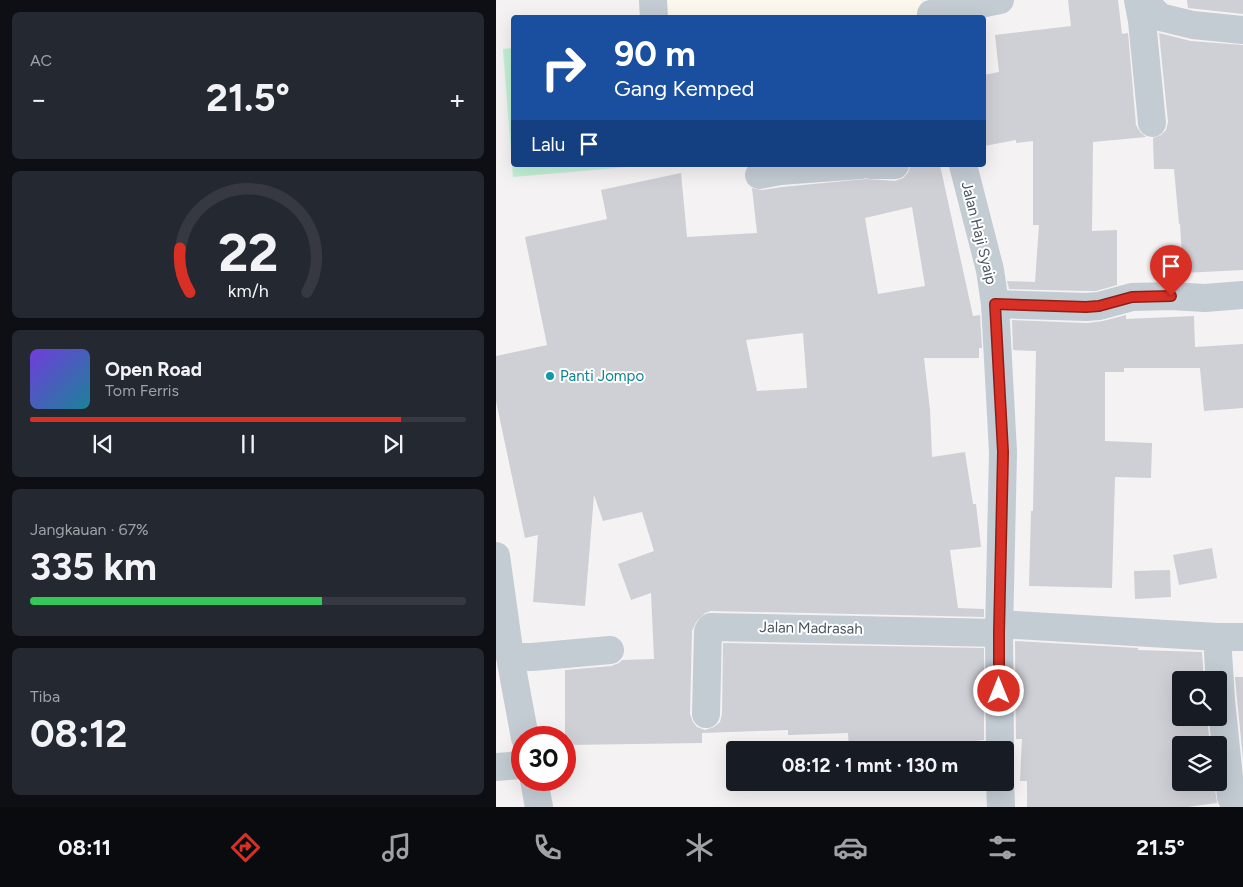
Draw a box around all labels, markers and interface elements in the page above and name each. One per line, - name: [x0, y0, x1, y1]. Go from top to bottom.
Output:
- text: 90 m: [614, 33, 696, 75]
- icon: right: [531, 35, 596, 100]
- text: AC: [30, 51, 52, 70]
- text: 21.5°: [206, 75, 290, 121]
- text: Gang Kemped: [614, 75, 754, 102]
- text: −: [30, 82, 47, 116]
- text: +: [449, 82, 466, 116]
- icon: arrive: [575, 130, 603, 158]
- text: Lalu: [531, 133, 565, 156]
- street label: Jalan Haji Syaip: [958, 180, 1001, 286]
- text: 22: [218, 222, 278, 284]
- pin: [1150, 245, 1192, 296]
- icon: arrive: [1157, 252, 1185, 280]
- text: km/h: [228, 280, 268, 301]
- text: Open Road: [105, 358, 202, 381]
- place label: Panti Jompo: [560, 367, 644, 385]
- marker: Panti Jompo: [544, 370, 556, 382]
- text: Tom Ferris: [105, 381, 179, 400]
- icon: previous: [89, 430, 117, 458]
- icon: pause: [234, 430, 262, 458]
- icon: next: [379, 430, 407, 458]
- text: Jangkauan · 67%: [30, 520, 149, 539]
- text: 335 km: [30, 544, 157, 590]
- street label: Jalan Madrasah: [759, 618, 863, 638]
- position arrow: [972, 664, 1024, 716]
- map controls: [1172, 671, 1227, 791]
- button: search: [1172, 671, 1227, 726]
- text: Tiba: [30, 687, 60, 706]
- text: 08:12: [30, 711, 127, 757]
- speed limit sign: 30: [511, 726, 576, 791]
- button: layers: [1172, 736, 1227, 791]
- text: 08:12 · 1 mnt · 130 m: [782, 754, 958, 777]
- icon: directions: [228, 830, 263, 865]
- icon: music: [379, 830, 414, 865]
- icon: phone: [530, 830, 565, 865]
- icon: climate: [682, 830, 717, 865]
- icon: car: [833, 830, 868, 865]
- icon: filters: [985, 830, 1020, 865]
- text: 08:11: [58, 834, 111, 861]
- text: 21.5°: [1136, 834, 1185, 861]

